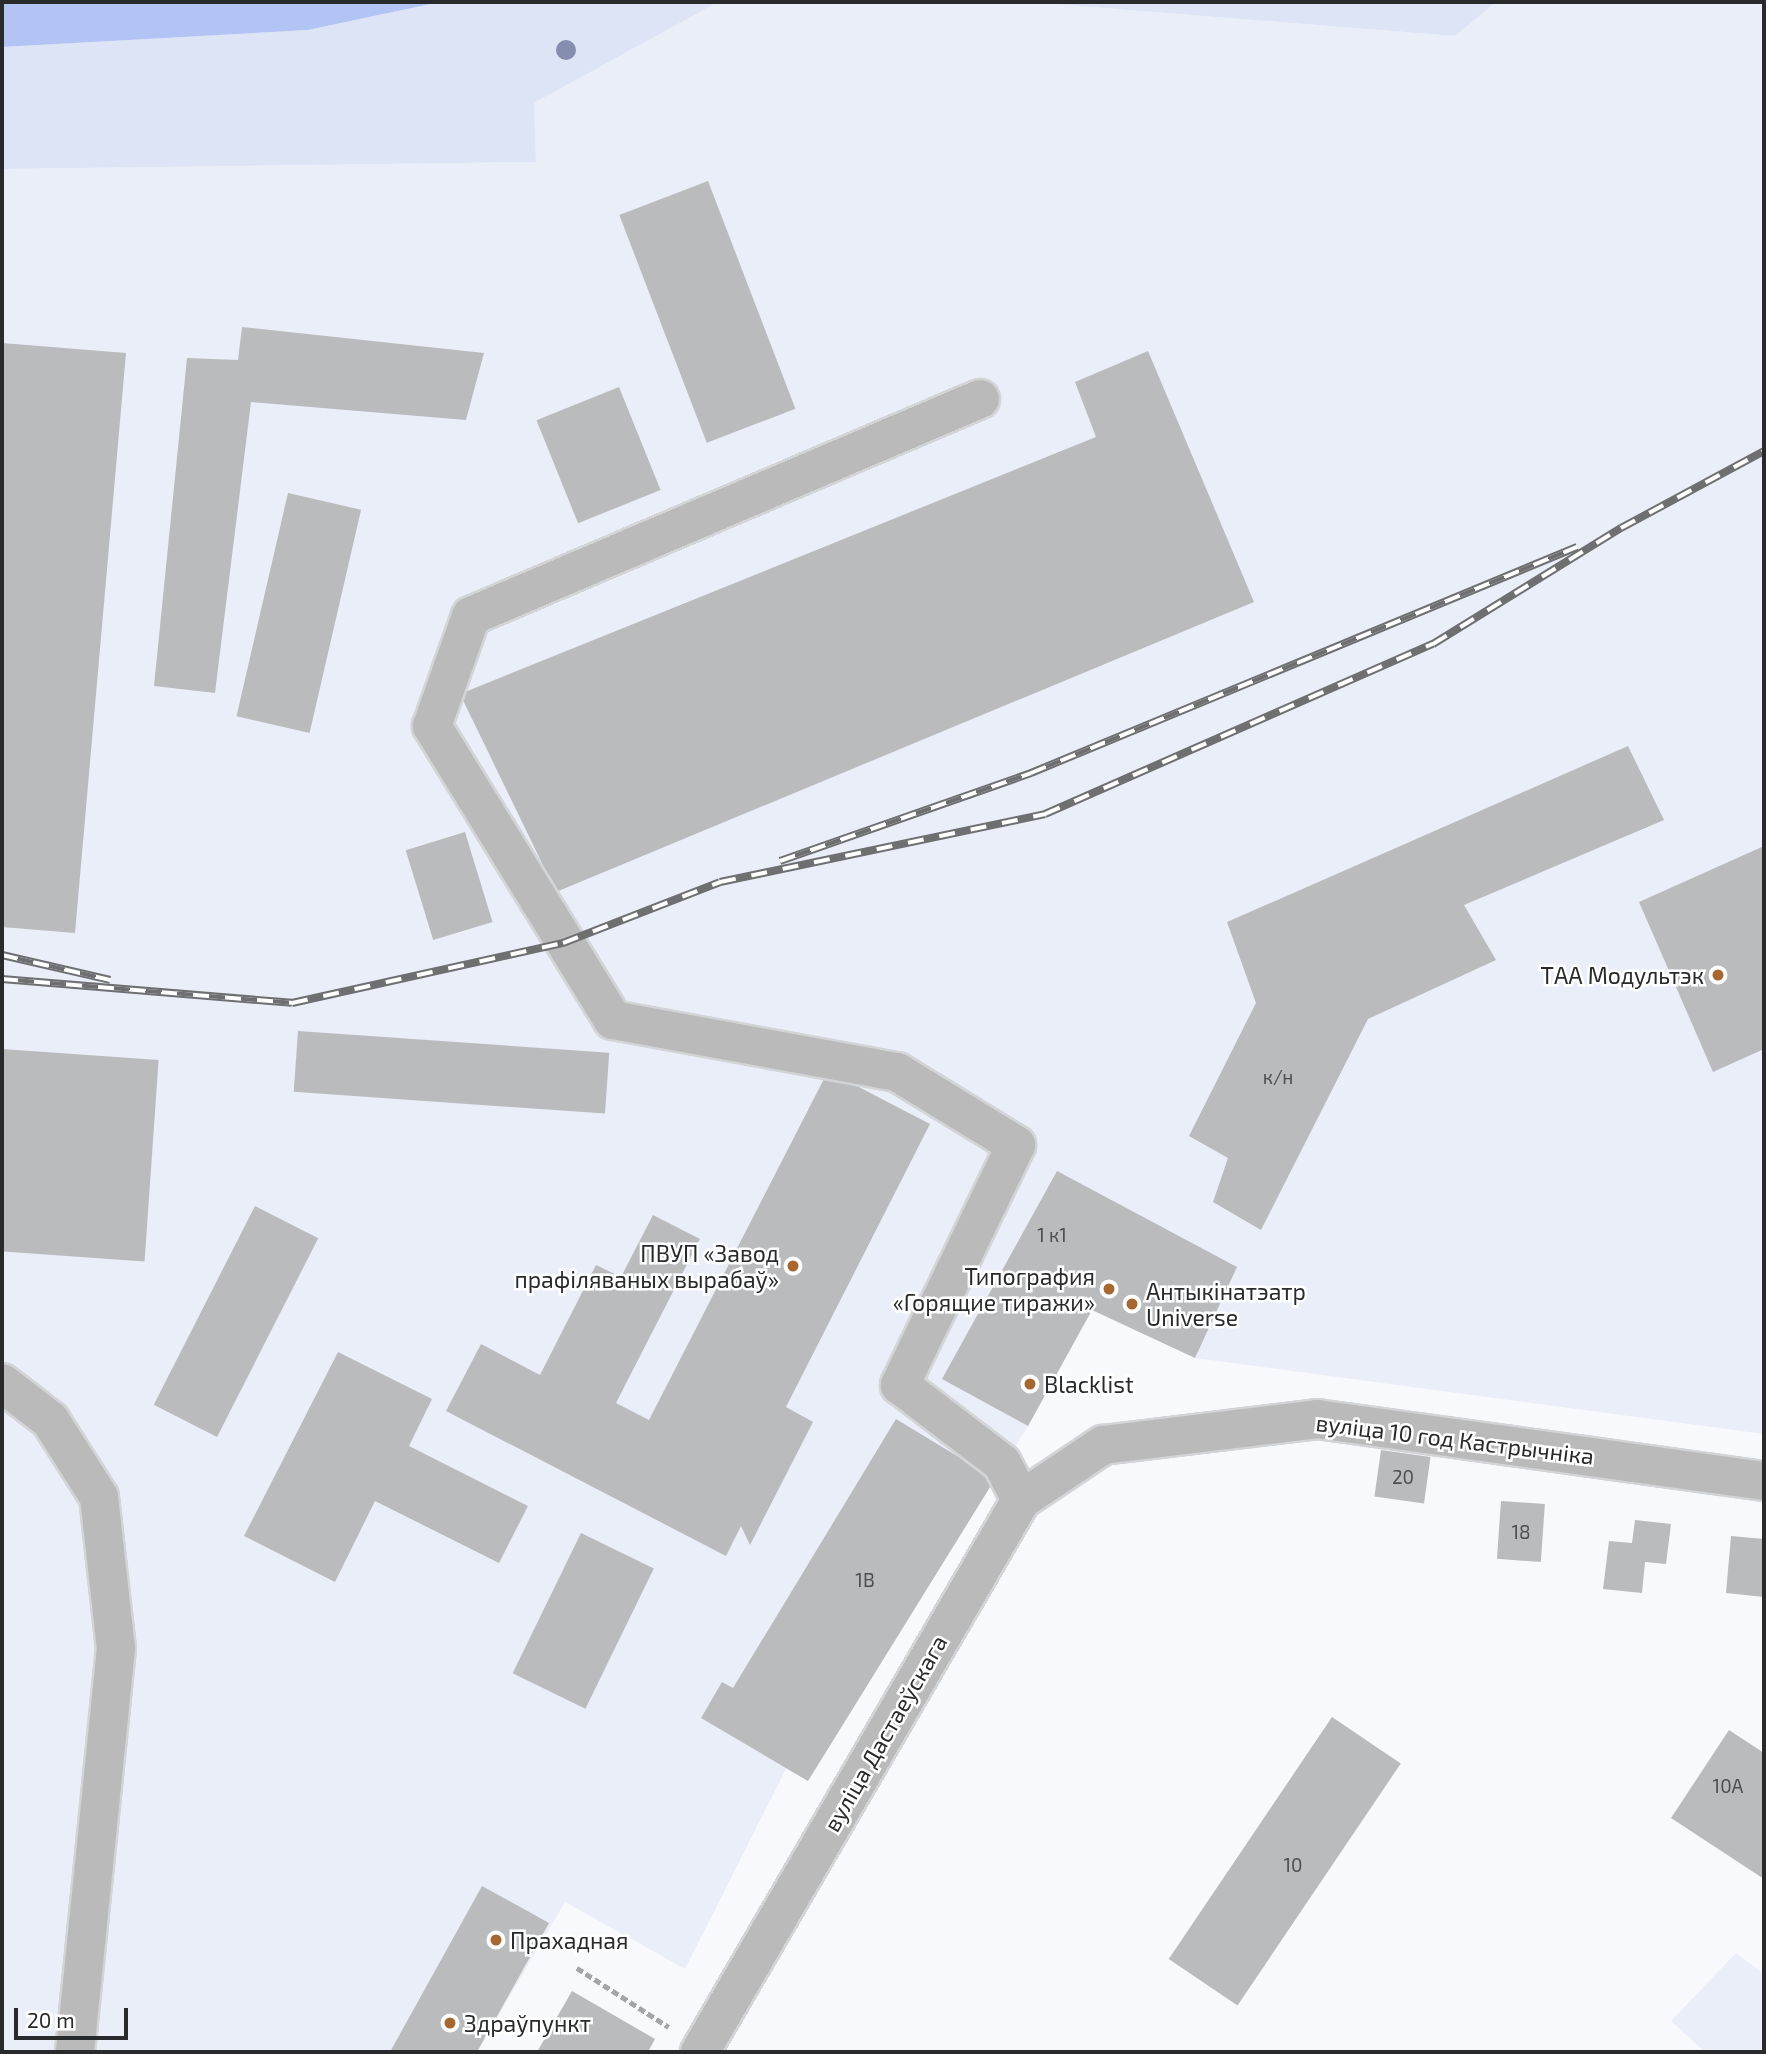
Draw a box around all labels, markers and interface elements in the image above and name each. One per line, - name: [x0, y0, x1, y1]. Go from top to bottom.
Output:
- place label: ТАА Модультэк: [1541, 961, 1704, 989]
- marker: ТАА Модультэк: [1710, 967, 1726, 983]
- house number: к/н: [1263, 1066, 1293, 1088]
- house number: 1 к1: [1037, 1224, 1067, 1246]
- place label: ПВУП «Завод прафіляваных вырабаў»: [514, 1239, 779, 1293]
- marker: ПВУП «Завод прафіляваных вырабаў»: [785, 1258, 801, 1274]
- place label: Типография «Горящие тиражи»: [893, 1262, 1095, 1316]
- place label: Антыкінатэатр Universe: [1146, 1277, 1306, 1331]
- marker: Типография «Горящие тиражи»: [1101, 1281, 1117, 1297]
- marker: Антыкінатэатр Universe: [1124, 1296, 1140, 1312]
- place label: Blacklist: [1044, 1370, 1134, 1398]
- marker: Blacklist: [1022, 1376, 1038, 1392]
- street label: вуліца 10 год Кастрычніка: [1314, 1408, 1596, 1470]
- house number: 20: [1392, 1466, 1414, 1488]
- house number: 18: [1511, 1521, 1531, 1543]
- house number: 1В: [855, 1569, 875, 1591]
- street label: вуліца Дастаеўскага: [817, 1630, 953, 1836]
- house number: 10А: [1713, 1775, 1743, 1797]
- house number: 10: [1283, 1854, 1303, 1876]
- place label: Прахадная: [510, 1926, 628, 1954]
- marker: Прахадная: [488, 1932, 504, 1948]
- scale bar: [18, 1994, 131, 2038]
- text: 20 m: [27, 2007, 75, 2032]
- place label: Здраўпункт: [464, 2009, 591, 2037]
- marker: Здраўпункт: [442, 2015, 458, 2031]

